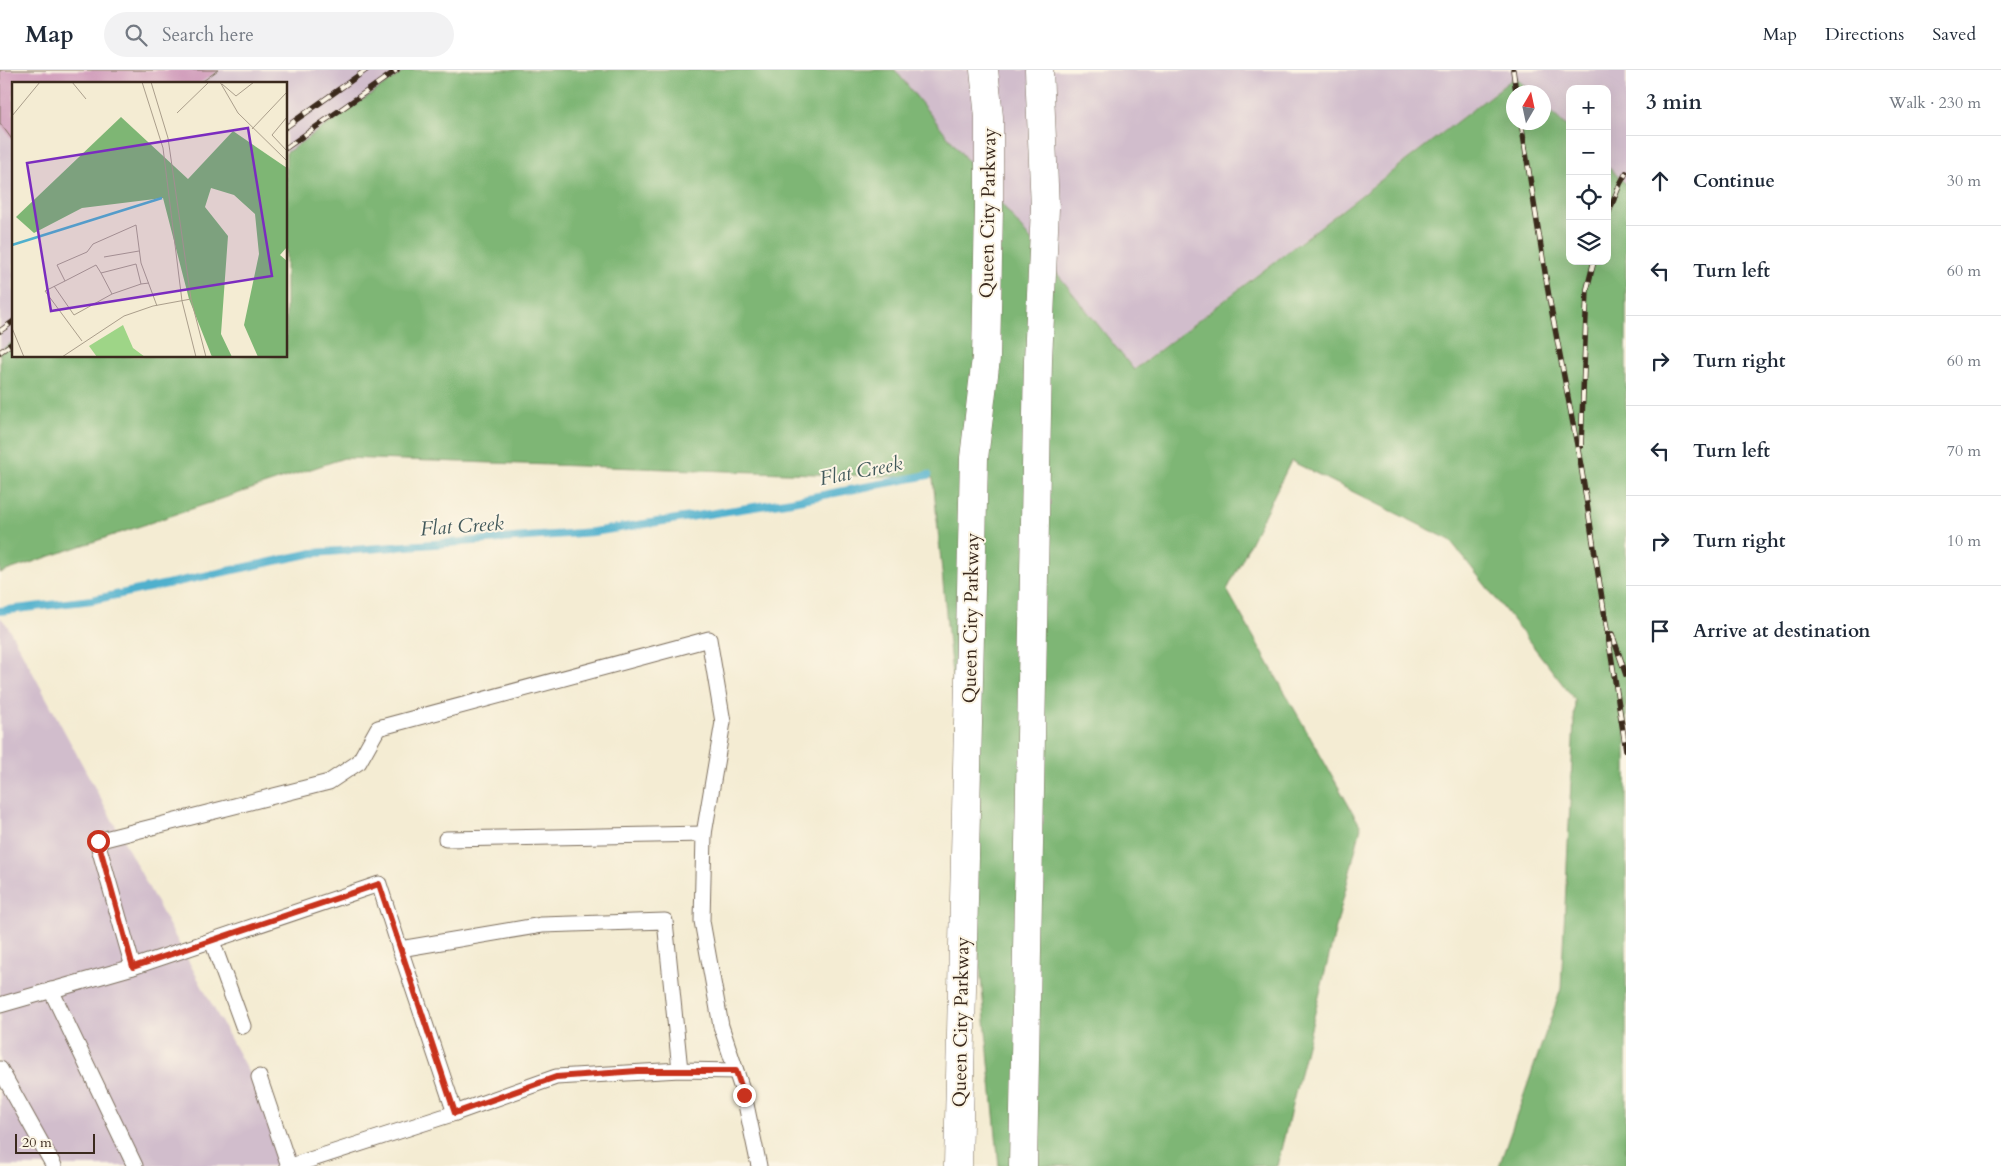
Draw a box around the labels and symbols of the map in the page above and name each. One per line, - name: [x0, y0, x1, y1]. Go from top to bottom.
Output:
- inset map: [12, 82, 288, 358]
- north arrow: [1506, 85, 1551, 130]
- street label: Queen City Parkway: [974, 127, 1002, 299]
- water label: Flat Creek: [817, 450, 905, 492]
- water label: Flat Creek: [419, 510, 505, 542]
- street label: Queen City Parkway: [957, 532, 985, 704]
- route start: [87, 830, 110, 853]
- street label: Queen City Parkway: [947, 936, 975, 1108]
- route end: [733, 1084, 756, 1107]
- scale bar: [15, 1131, 95, 1154]

